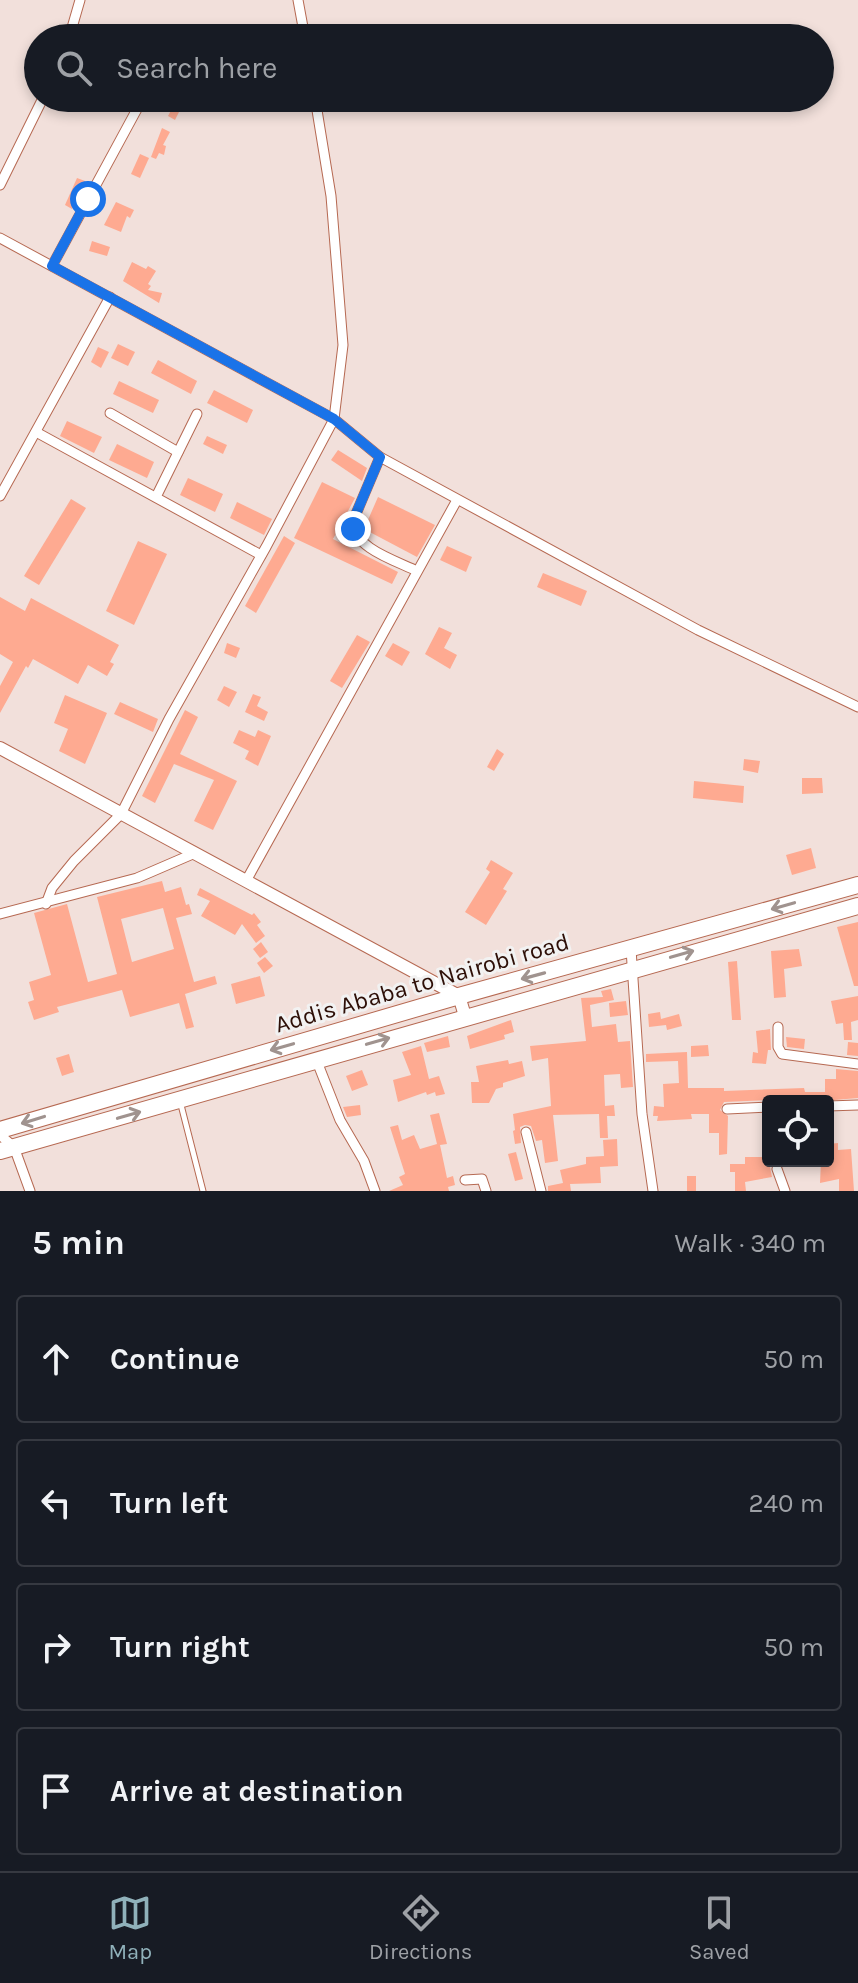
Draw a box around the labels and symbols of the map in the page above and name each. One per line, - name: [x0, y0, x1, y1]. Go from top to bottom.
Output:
- route start: [70, 181, 106, 217]
- route end: [335, 511, 371, 547]
- one-way arrow: [770, 899, 796, 914]
- street label: Addis Ababa to Nairobi road: [272, 928, 572, 1038]
- one-way arrow: [669, 946, 695, 961]
- one-way arrow: [520, 969, 546, 984]
- one-way arrow: [365, 1033, 391, 1048]
- one-way arrow: [270, 1040, 296, 1055]
- one-way arrow: [116, 1106, 142, 1121]
- one-way arrow: [21, 1114, 46, 1129]

